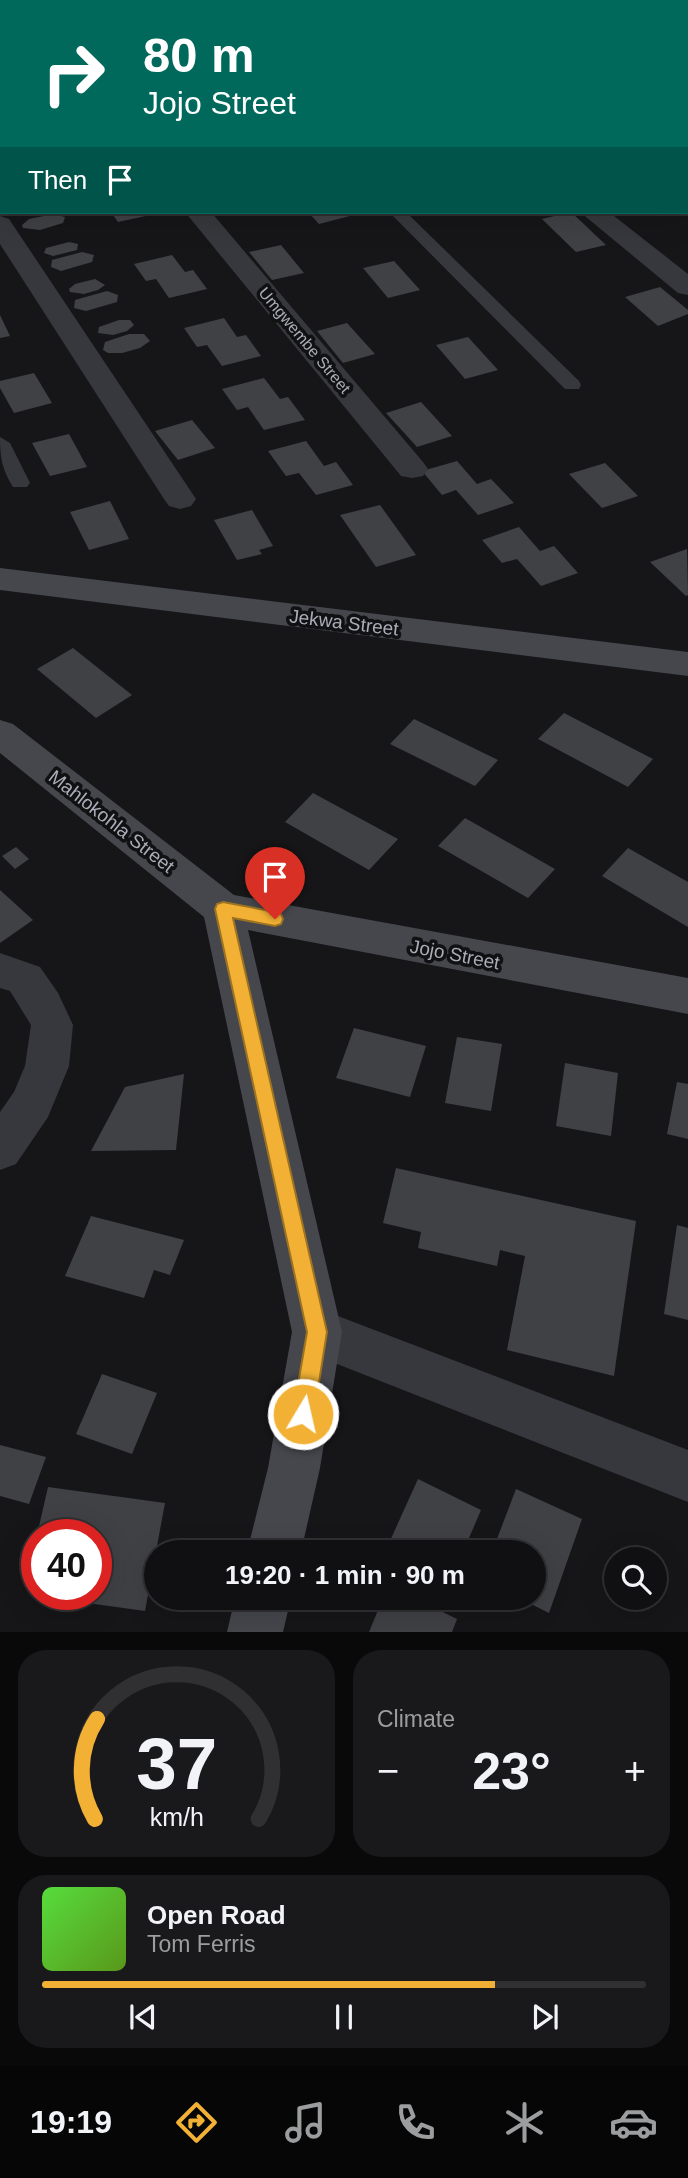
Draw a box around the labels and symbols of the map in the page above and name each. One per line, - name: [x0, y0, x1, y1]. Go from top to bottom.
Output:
- street label: Umgwembe Street: [256, 284, 354, 397]
- street label: Jekwa Street: [288, 605, 400, 640]
- street label: Mahlokohla Street: [45, 766, 179, 877]
- pin: [245, 847, 305, 919]
- street label: Jojo Street: [408, 936, 502, 974]
- position arrow: [266, 1377, 340, 1451]
- speed limit sign: 40: [21, 1519, 112, 1610]

